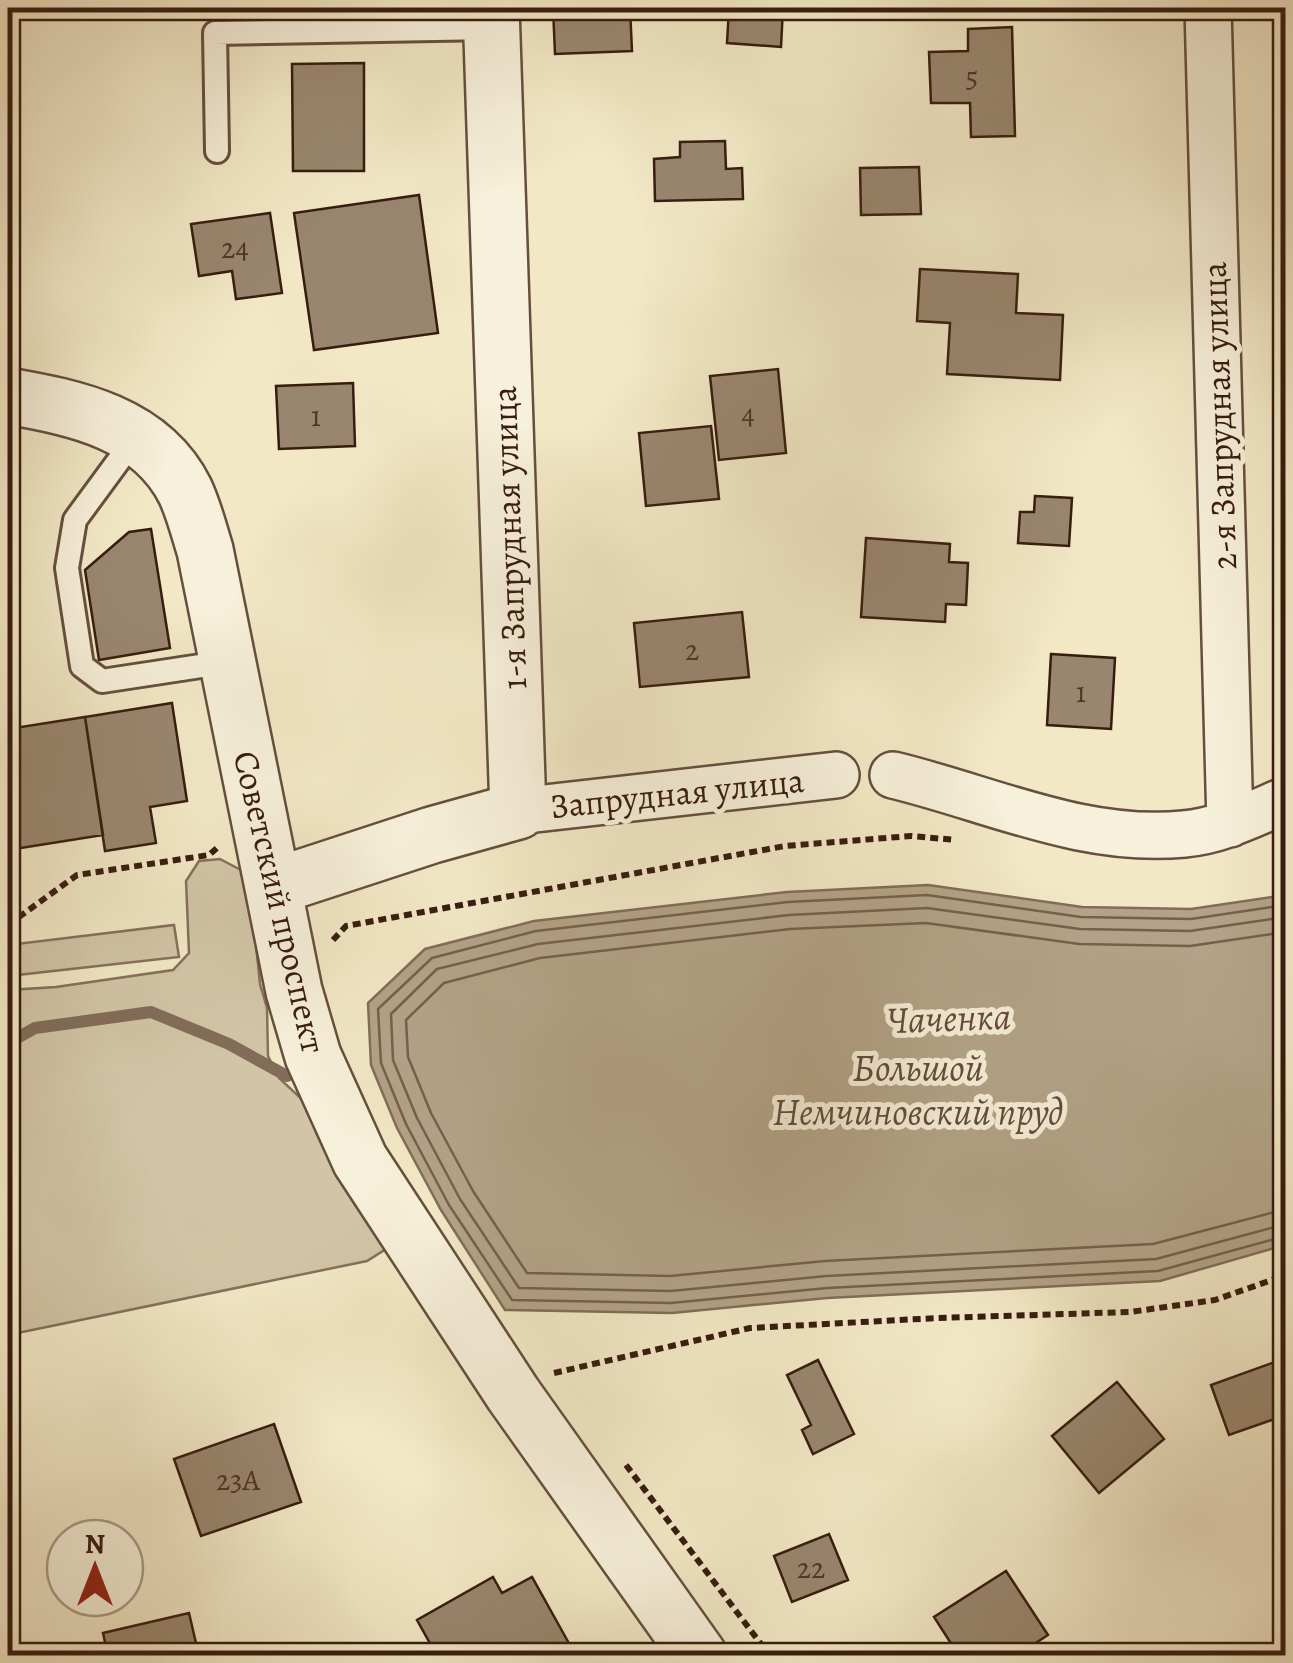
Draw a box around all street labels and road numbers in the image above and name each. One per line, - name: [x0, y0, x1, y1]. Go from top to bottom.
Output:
- street label: 2-я Запрудная улица: [1190, 261, 1248, 571]
- street label: 1-я Запрудная улица: [480, 386, 538, 690]
- street label: Советский проспект: [222, 746, 338, 1058]
- street label: Запрудная улица: [548, 756, 806, 830]

